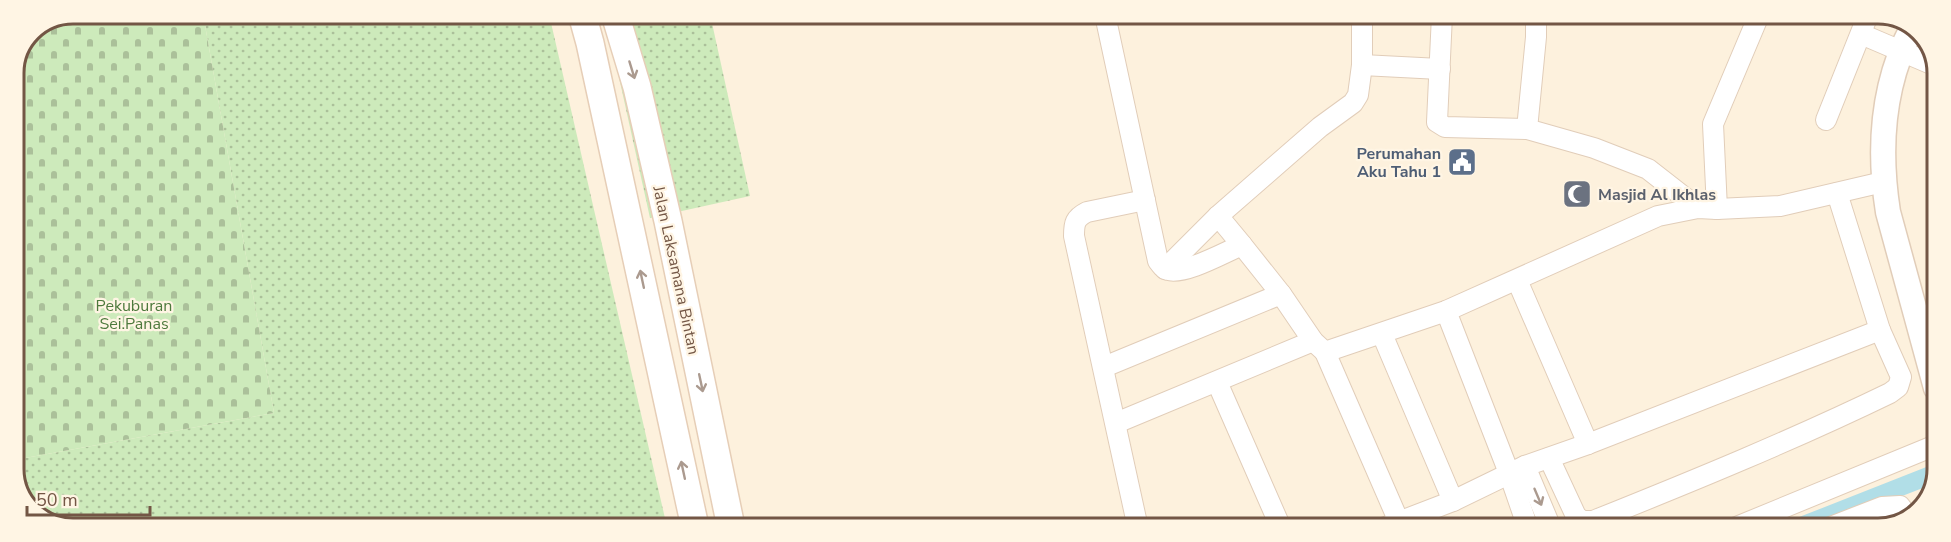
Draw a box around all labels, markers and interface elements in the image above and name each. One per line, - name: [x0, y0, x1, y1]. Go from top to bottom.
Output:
- one-way arrow: [627, 60, 638, 79]
- place label: Perumahan Aku Tahu 1: [1357, 143, 1441, 183]
- public building icon: Perumahan Aku Tahu 1: [1446, 146, 1478, 178]
- mosque icon: Masjid Al Ikhlas: [1561, 178, 1593, 210]
- street label: Jalan Laksamana Bintan: [647, 183, 705, 357]
- place label: Masjid Al Ikhlas: [1598, 184, 1716, 206]
- one-way arrow: [635, 270, 647, 289]
- park label: Pekuburan Sei.Panas: [96, 295, 172, 335]
- one-way arrow: [696, 373, 707, 393]
- one-way arrow: [677, 461, 688, 480]
- scale bar: [27, 479, 150, 517]
- text: 50 m: [36, 488, 78, 512]
- one-way arrow: [1533, 488, 1544, 506]

